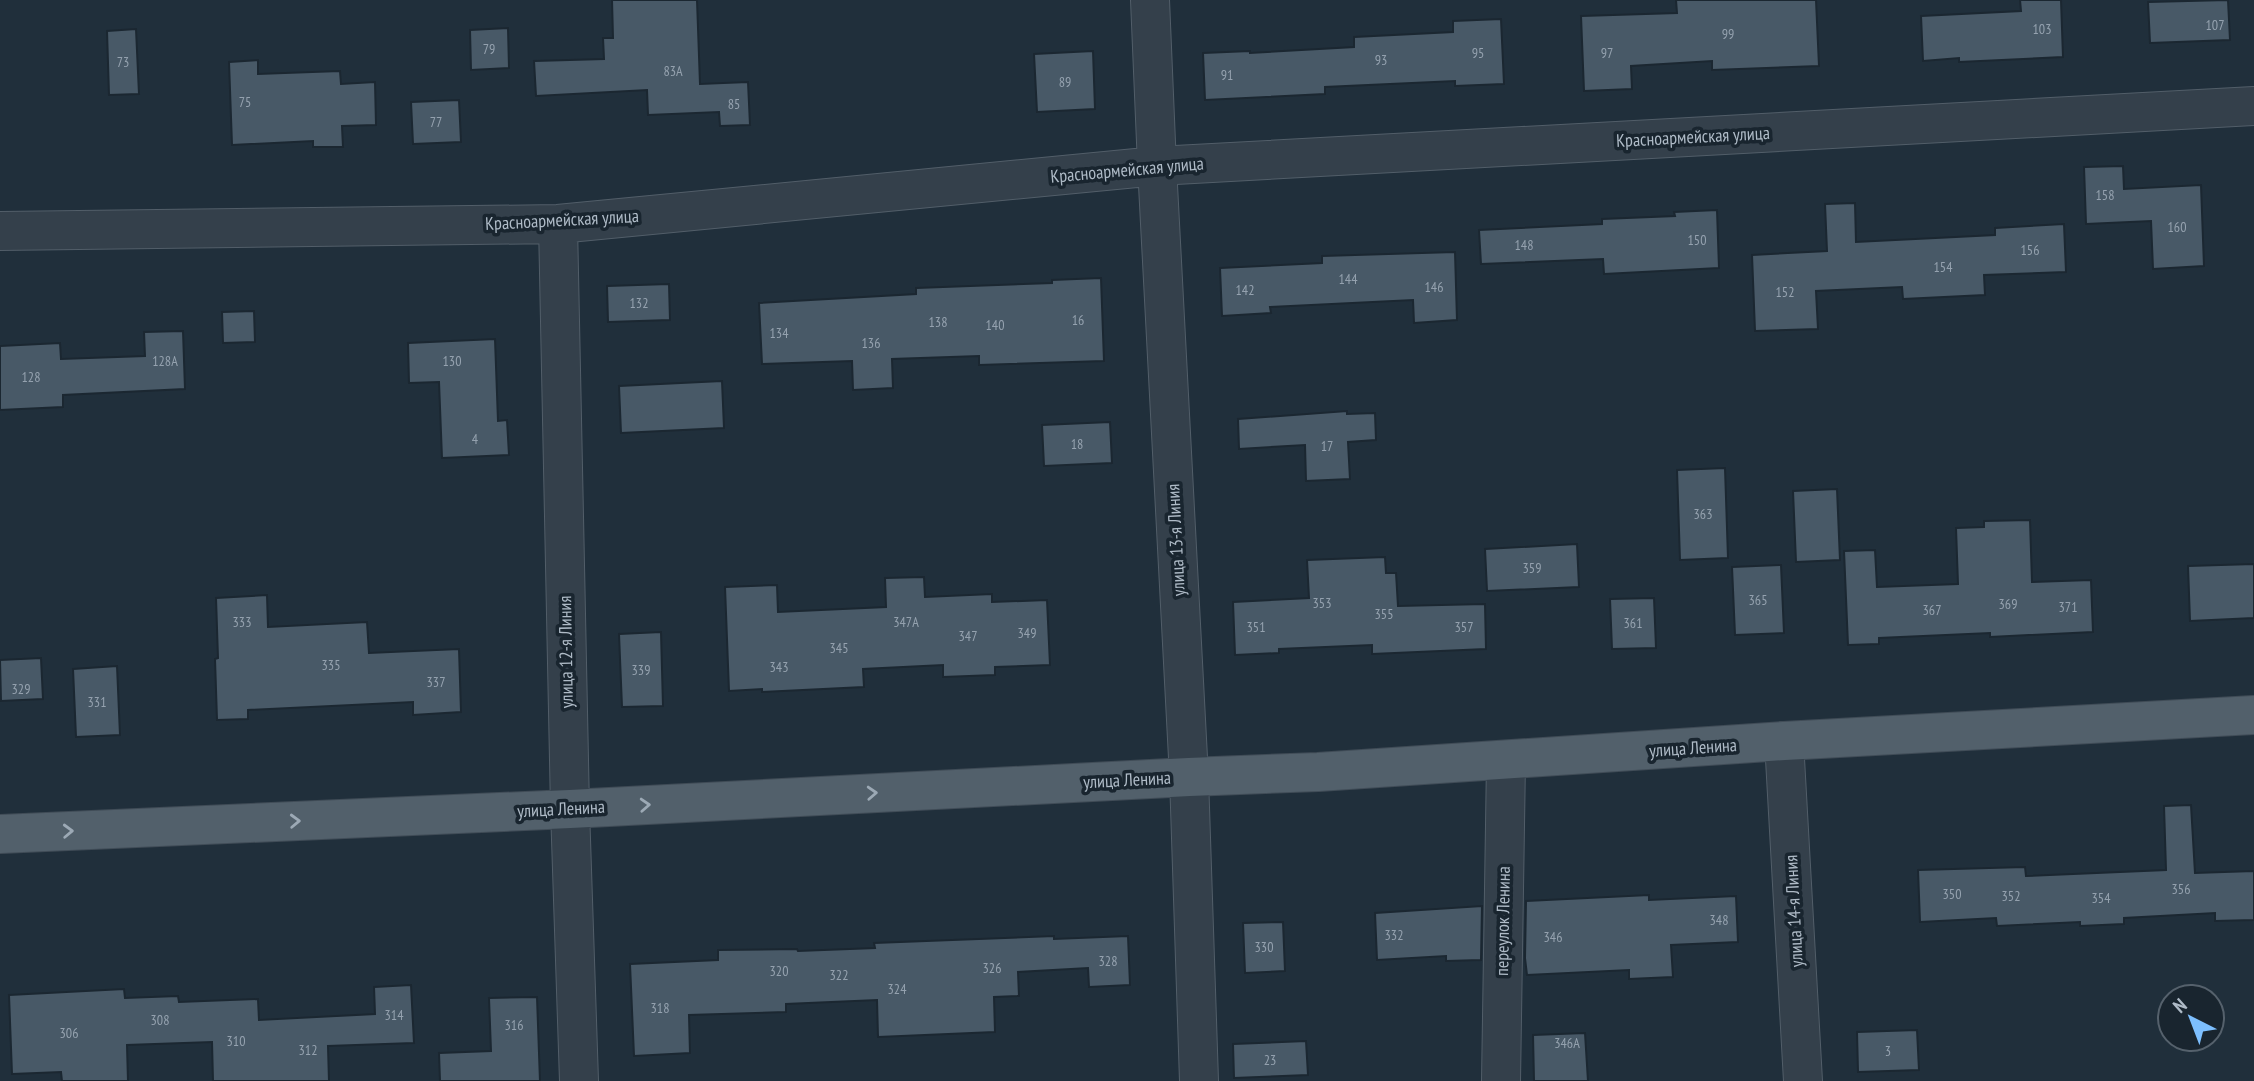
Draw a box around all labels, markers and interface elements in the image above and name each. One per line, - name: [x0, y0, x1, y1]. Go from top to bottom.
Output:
- house number: 107: [2206, 16, 2224, 34]
- house number: 103: [2033, 20, 2051, 38]
- house number: 99: [1722, 25, 1734, 43]
- house number: 79: [483, 40, 495, 58]
- house number: 95: [1472, 44, 1484, 62]
- house number: 97: [1601, 44, 1613, 62]
- house number: 93: [1375, 51, 1387, 69]
- house number: 73: [117, 53, 129, 71]
- house number: 83А: [663, 62, 683, 80]
- house number: 91: [1221, 66, 1233, 84]
- house number: 89: [1059, 73, 1071, 91]
- house number: 75: [239, 93, 251, 111]
- house number: 85: [728, 95, 740, 113]
- house number: 77: [430, 113, 442, 131]
- street label: Красноармейская улица: [1616, 121, 1770, 152]
- street label: Красноармейская улица: [1049, 151, 1205, 188]
- house number: 158: [2096, 186, 2114, 204]
- street label: Красноармейская улица: [485, 204, 639, 235]
- house number: 160: [2168, 218, 2186, 236]
- house number: 150: [1688, 231, 1706, 249]
- house number: 148: [1515, 236, 1533, 254]
- house number: 156: [2021, 241, 2039, 259]
- house number: 154: [1934, 258, 1953, 276]
- house number: 144: [1339, 270, 1358, 288]
- house number: 146: [1425, 278, 1443, 296]
- house number: 142: [1236, 281, 1254, 299]
- house number: 152: [1776, 283, 1794, 301]
- house number: 132: [630, 294, 648, 312]
- house number: 16: [1072, 311, 1084, 329]
- house number: 138: [929, 313, 947, 331]
- house number: 140: [986, 316, 1004, 334]
- house number: 134: [770, 324, 789, 342]
- house number: 136: [862, 334, 880, 352]
- house number: 128А: [152, 352, 178, 370]
- house number: 130: [443, 352, 461, 370]
- house number: 128: [22, 368, 40, 386]
- house number: 4: [472, 430, 479, 448]
- house number: 18: [1071, 435, 1083, 453]
- house number: 17: [1321, 437, 1333, 455]
- street label: улица 13-я Линия: [1161, 483, 1190, 597]
- house number: 363: [1694, 505, 1712, 523]
- house number: 359: [1523, 559, 1541, 577]
- house number: 365: [1749, 591, 1767, 609]
- house number: 353: [1313, 594, 1331, 612]
- house number: 369: [1999, 595, 2017, 613]
- street label: улица 12-я Линия: [553, 596, 578, 708]
- house number: 371: [2059, 598, 2077, 616]
- house number: 367: [1923, 601, 1941, 619]
- house number: 355: [1375, 605, 1393, 623]
- house number: 333: [233, 613, 251, 631]
- house number: 347А: [893, 613, 919, 631]
- house number: 361: [1624, 614, 1642, 632]
- house number: 351: [1247, 618, 1265, 636]
- house number: 357: [1455, 618, 1473, 636]
- house number: 349: [1018, 624, 1036, 642]
- house number: 347: [959, 627, 977, 645]
- house number: 345: [830, 639, 848, 657]
- house number: 335: [322, 656, 340, 674]
- house number: 343: [770, 658, 788, 676]
- house number: 339: [632, 661, 650, 679]
- house number: 337: [427, 673, 445, 691]
- house number: 329: [12, 680, 30, 698]
- house number: 331: [88, 693, 106, 711]
- street label: улица Ленина: [1648, 733, 1738, 762]
- street label: улица Ленина: [1082, 766, 1171, 793]
- one-way arrow: [867, 786, 878, 801]
- street label: улица Ленина: [516, 795, 605, 822]
- one-way arrow: [640, 798, 651, 813]
- one-way arrow: [290, 814, 301, 829]
- one-way arrow: [63, 824, 74, 839]
- street label: улица 14-я Линия: [1779, 854, 1808, 968]
- street label: переулок Ленина: [1490, 866, 1515, 976]
- house number: 356: [2172, 880, 2190, 898]
- house number: 350: [1943, 885, 1961, 903]
- house number: 352: [2002, 887, 2020, 905]
- house number: 354: [2092, 889, 2111, 907]
- house number: 348: [1710, 911, 1728, 929]
- house number: 332: [1385, 926, 1403, 944]
- house number: 346: [1544, 928, 1562, 946]
- house number: 330: [1255, 938, 1273, 956]
- house number: 328: [1099, 952, 1117, 970]
- house number: 326: [983, 959, 1001, 977]
- house number: 320: [770, 962, 788, 980]
- house number: 322: [830, 966, 848, 984]
- house number: 324: [888, 980, 907, 998]
- north arrow: [2156, 983, 2226, 1053]
- text: N: [2168, 993, 2191, 1018]
- house number: 318: [651, 999, 669, 1017]
- house number: 314: [385, 1006, 404, 1024]
- house number: 308: [151, 1011, 169, 1029]
- house number: 316: [505, 1016, 523, 1034]
- house number: 306: [60, 1024, 78, 1042]
- house number: 310: [227, 1032, 245, 1050]
- house number: 346А: [1554, 1034, 1580, 1052]
- house number: 312: [299, 1041, 317, 1059]
- house number: 3: [1885, 1042, 1891, 1060]
- house number: 23: [1264, 1051, 1276, 1069]

